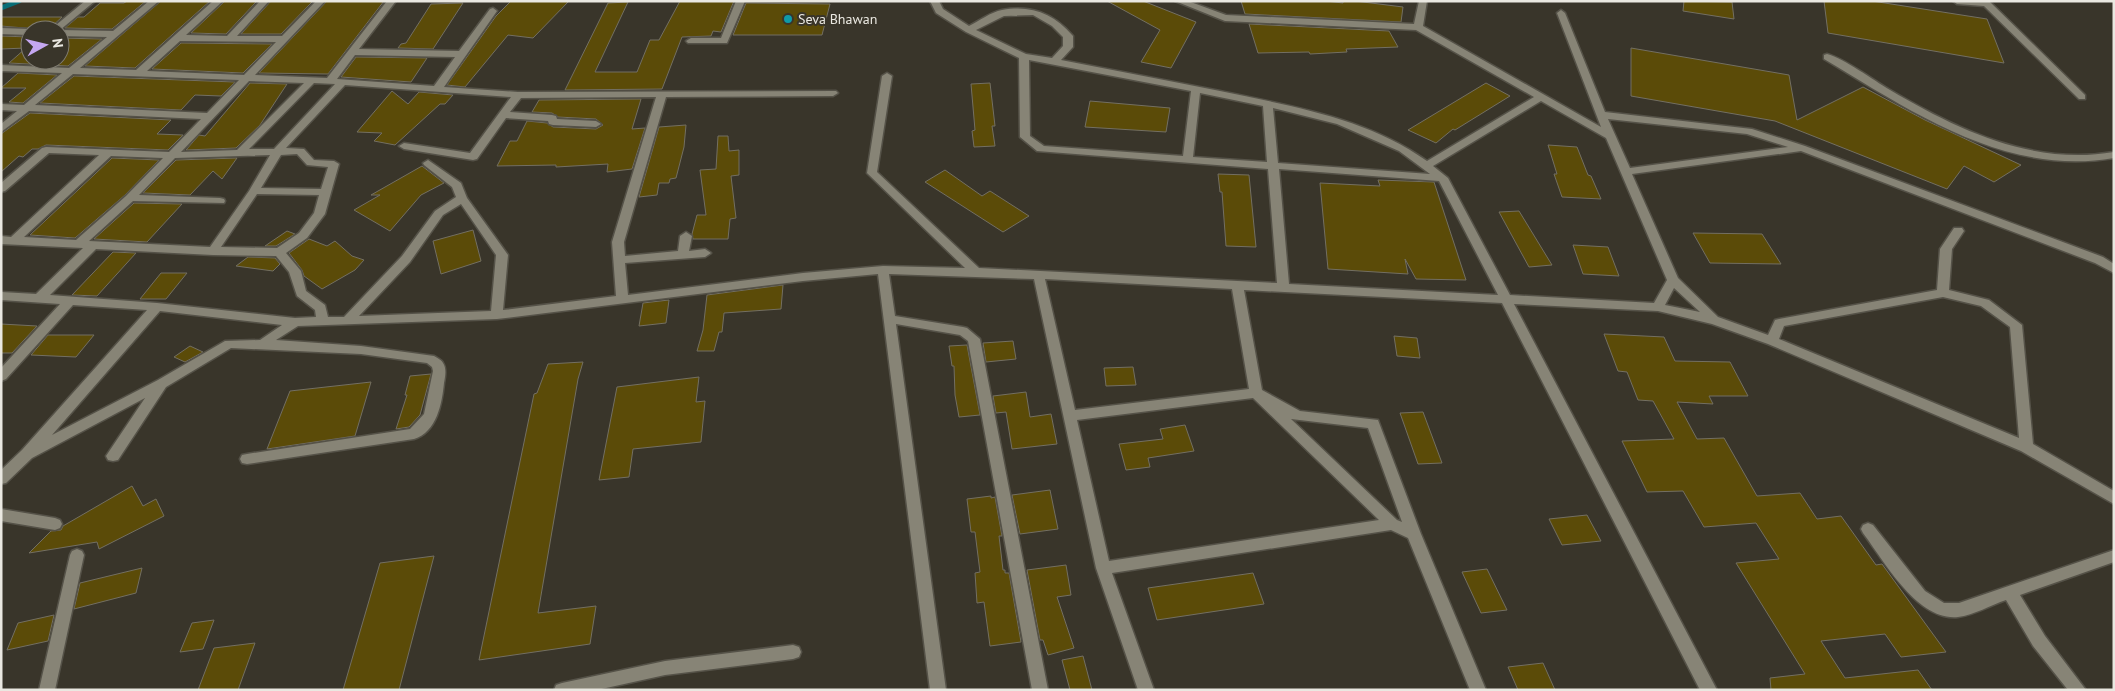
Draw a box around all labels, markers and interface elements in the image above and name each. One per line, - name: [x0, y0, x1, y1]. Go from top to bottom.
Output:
- place label: Seva Bhawan: [798, 10, 877, 28]
- marker: Seva Bhawan: [782, 13, 794, 25]
- north arrow: [20, 20, 70, 70]
- text: N: [48, 37, 67, 49]

